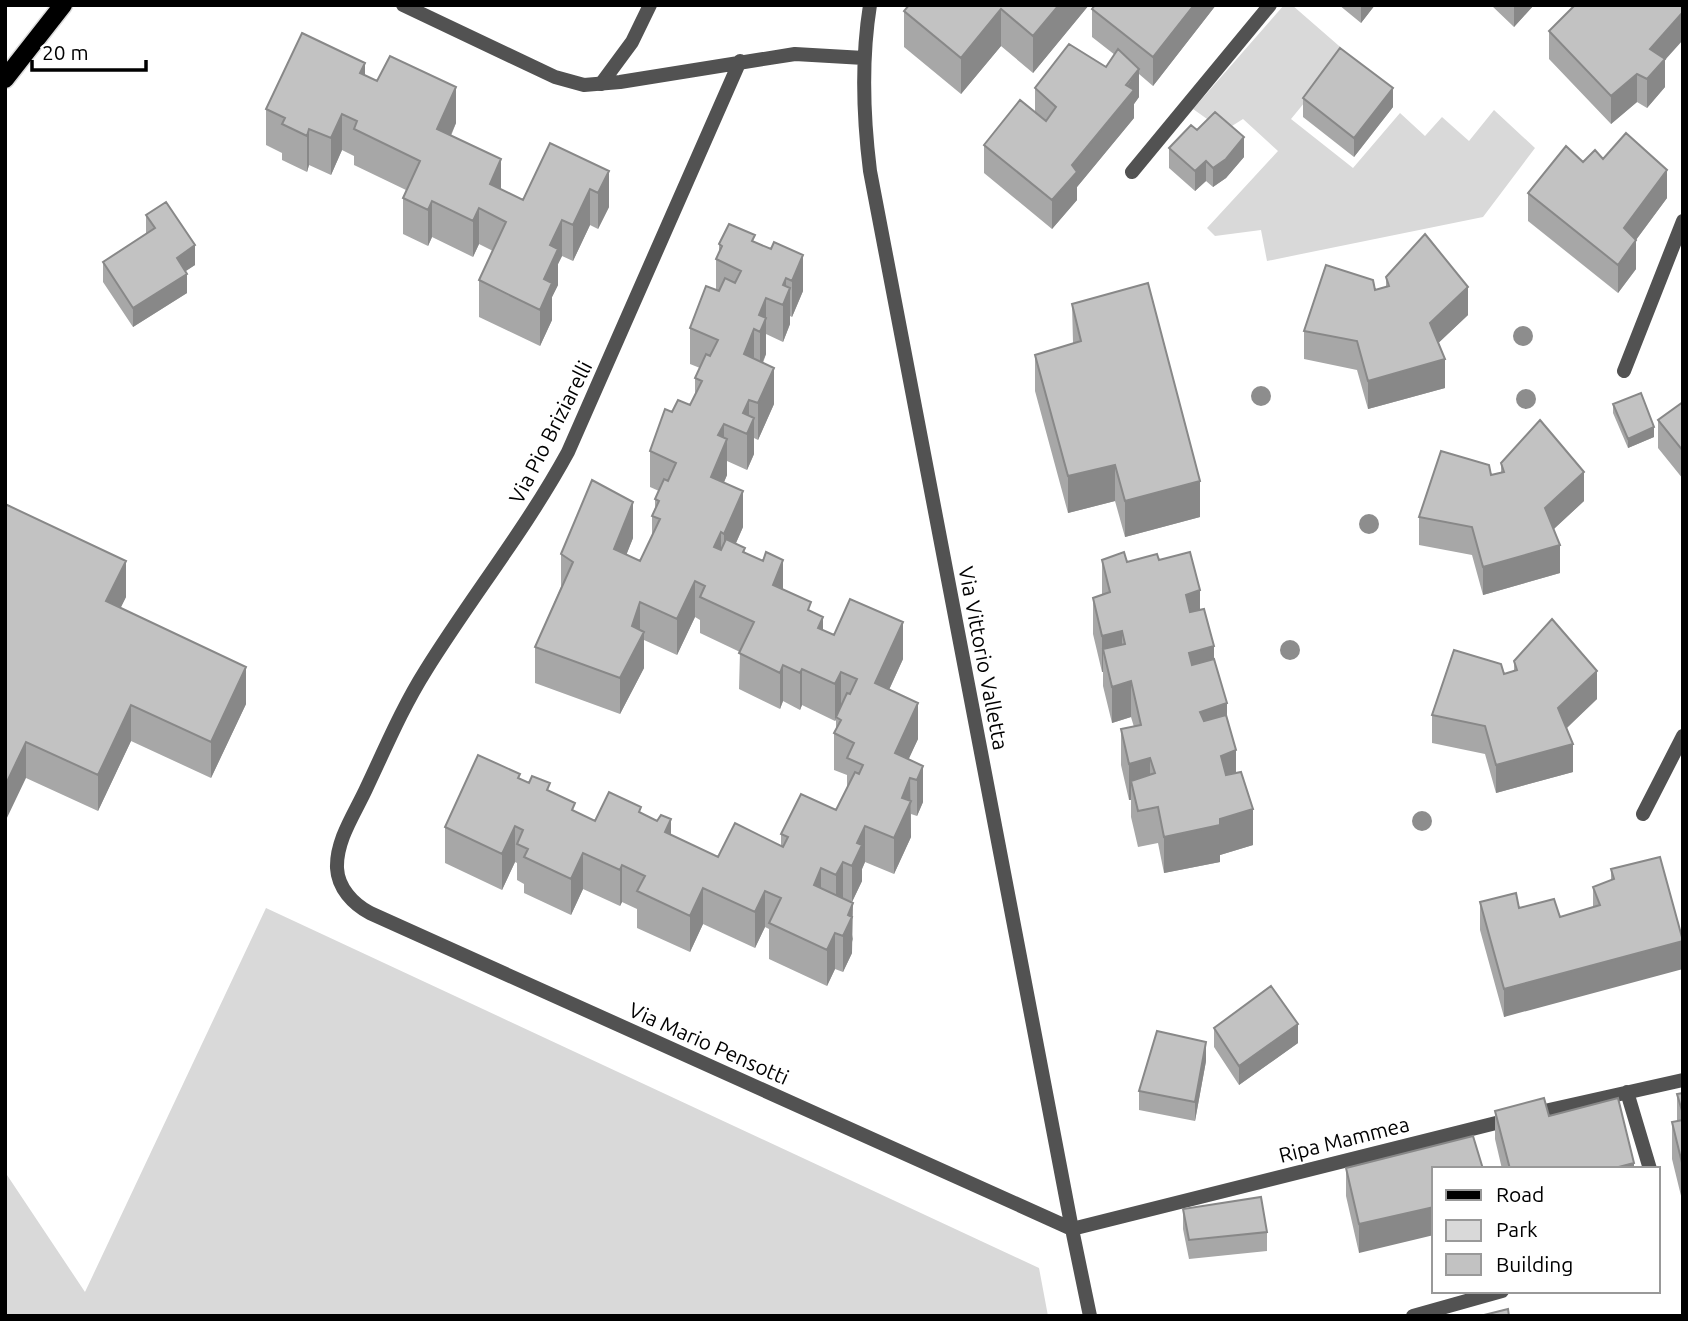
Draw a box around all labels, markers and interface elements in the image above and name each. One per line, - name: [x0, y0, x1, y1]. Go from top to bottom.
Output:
- scale bar: [32, 28, 145, 72]
- text: 20 m: [42, 40, 89, 64]
- street label: Via Pio Briziarelli: [504, 357, 596, 507]
- street label: Via Vittorio Valletta: [954, 564, 1014, 752]
- street label: Via Mario Pensotti: [625, 997, 793, 1089]
- street label: Ripa Mammea: [1276, 1111, 1412, 1167]
- legend: [1432, 1167, 1660, 1293]
- text: Road: [1496, 1182, 1544, 1206]
- text: Park: [1496, 1217, 1538, 1241]
- text: Building: [1496, 1252, 1573, 1276]

